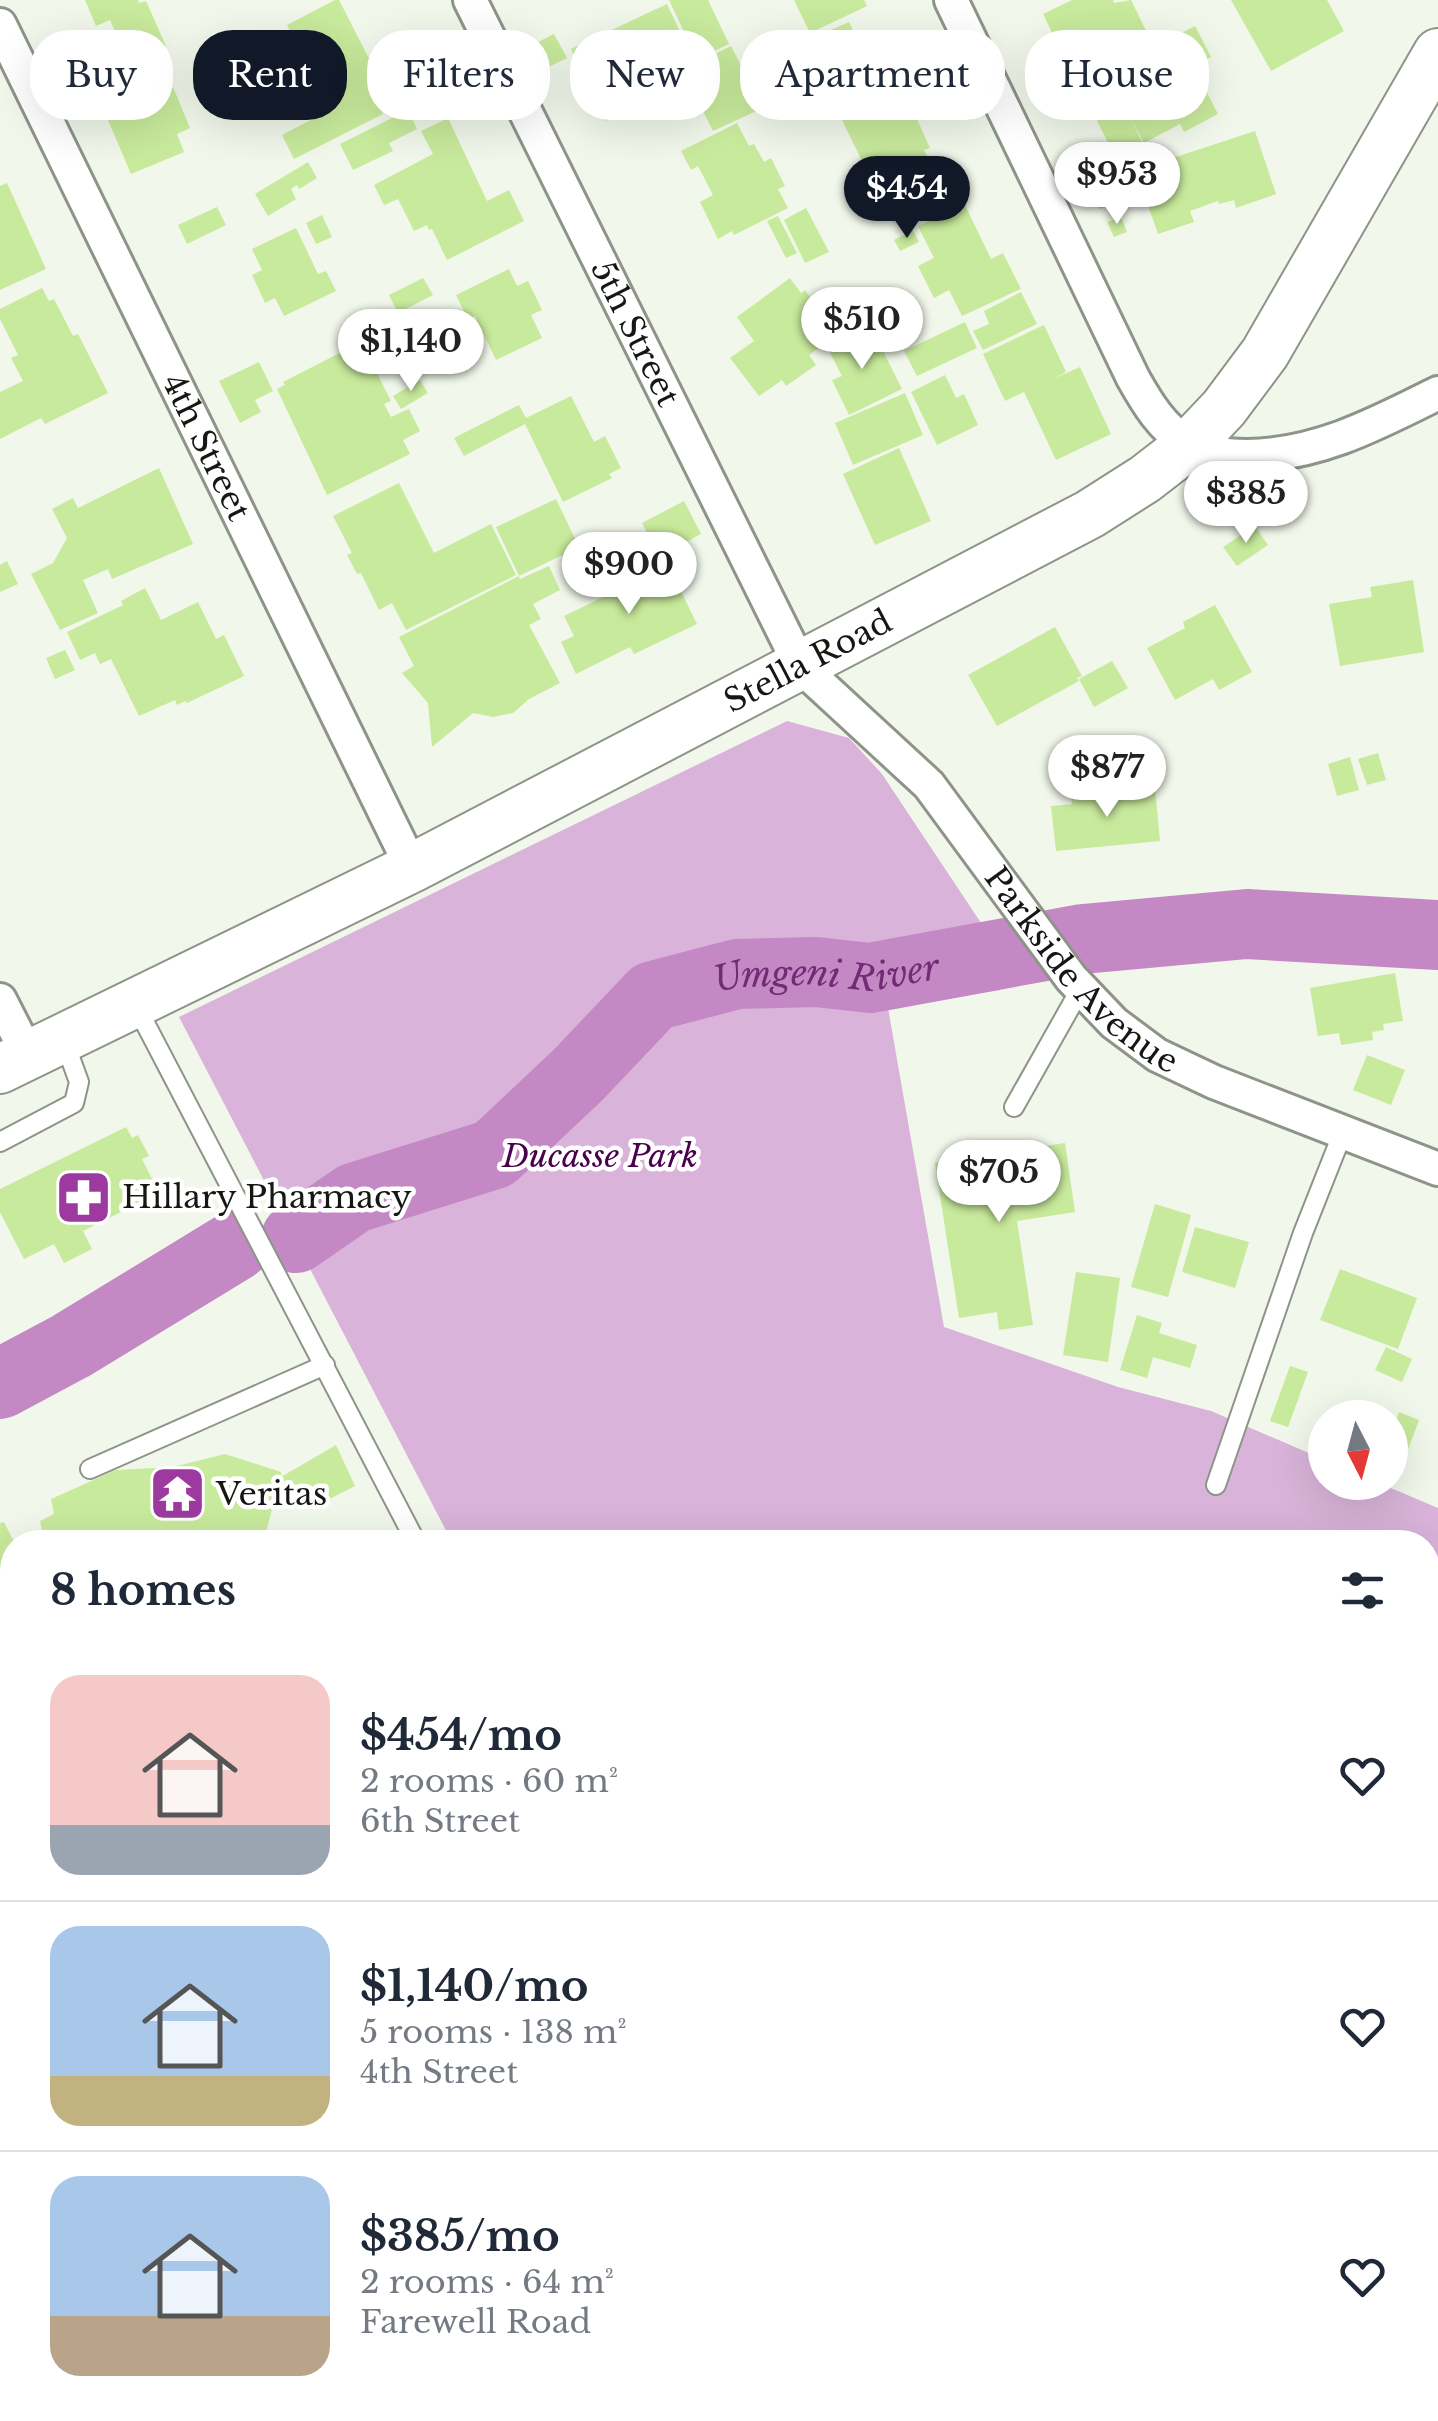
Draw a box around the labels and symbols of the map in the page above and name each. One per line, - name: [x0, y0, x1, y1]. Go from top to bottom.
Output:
- pin: $953: [1058, 142, 1176, 227]
- pin: $454: [848, 156, 966, 241]
- street label: 5th Street: [582, 254, 688, 413]
- pin: $510: [803, 287, 921, 372]
- pin: $1,140: [330, 309, 492, 394]
- street label: 4th Street: [154, 367, 259, 527]
- pin: $385: [1187, 461, 1305, 546]
- pin: $900: [570, 532, 688, 617]
- street label: Stella Road: [717, 601, 898, 722]
- pin: $877: [1048, 735, 1166, 820]
- street label: Parkside Avenue: [976, 859, 1184, 1082]
- water label: Umgeni River: [709, 944, 944, 1001]
- park label: Ducasse Park: [501, 1136, 698, 1176]
- pin: $705: [940, 1140, 1058, 1225]
- pharmacy icon: Hillary Pharmacy: [53, 1167, 113, 1227]
- place label: Hillary Pharmacy: [122, 1177, 412, 1217]
- north arrow: [1308, 1400, 1408, 1500]
- temple icon: Veritas: [147, 1464, 207, 1524]
- place label: Veritas: [215, 1474, 327, 1514]

